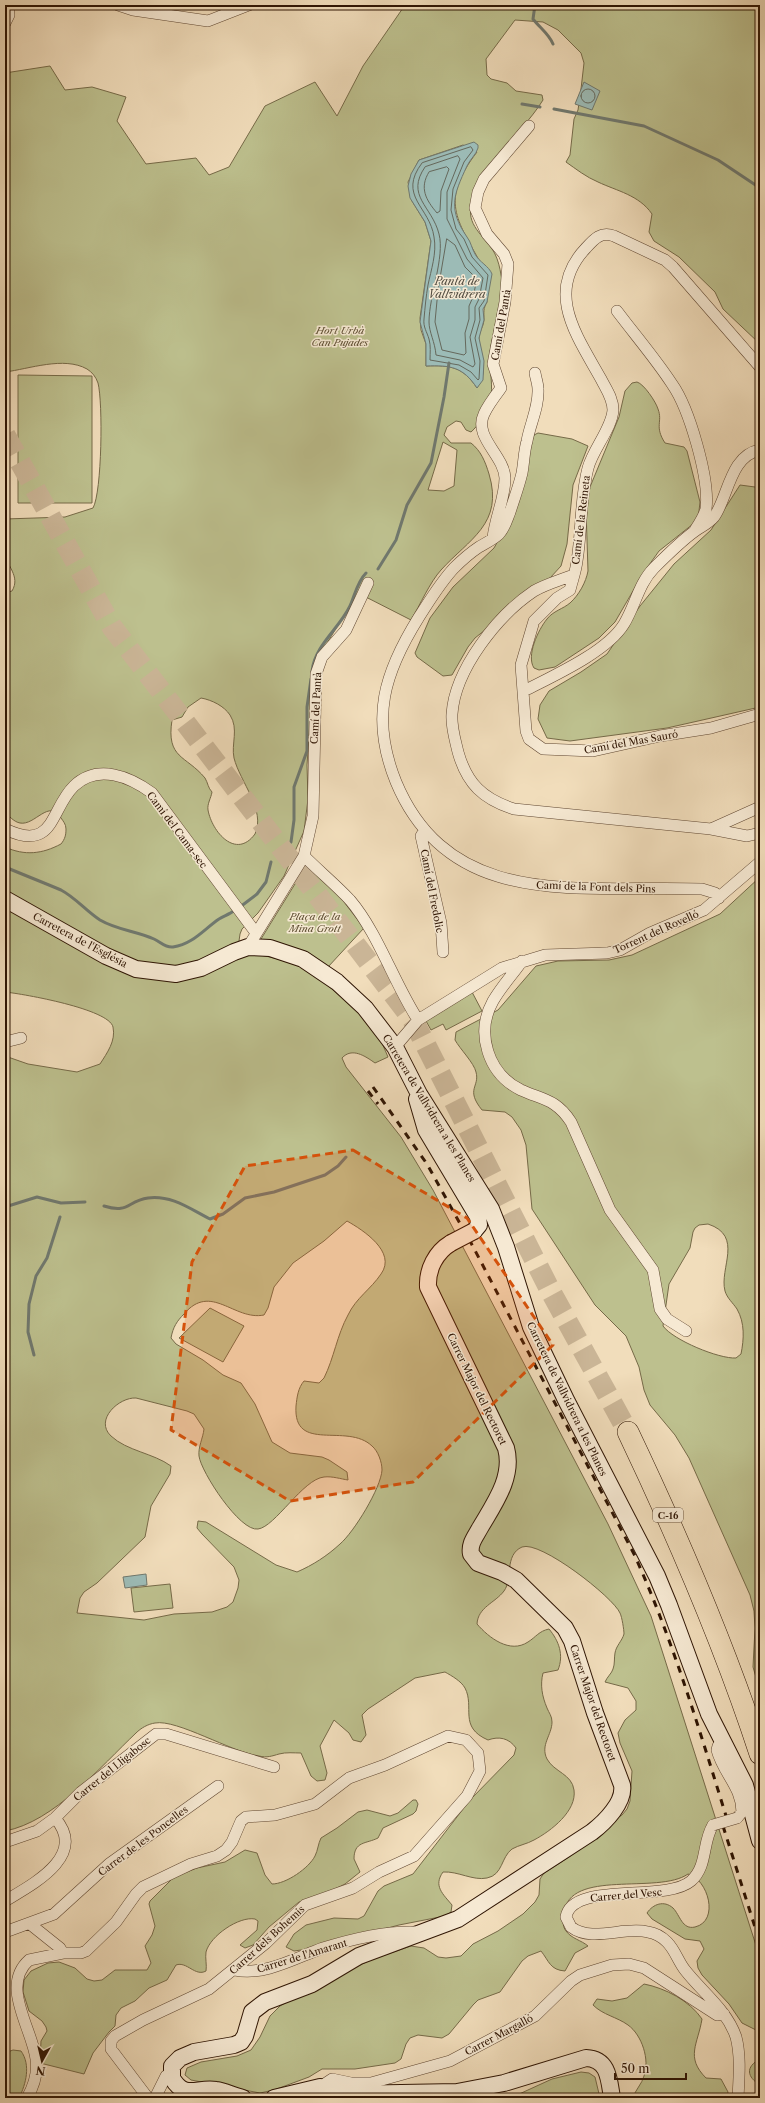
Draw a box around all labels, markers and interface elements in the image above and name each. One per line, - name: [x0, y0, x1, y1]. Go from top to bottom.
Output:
- water label: Pantà de Vallvidrera: [428, 274, 486, 301]
- street label: Camí del Pantà: [488, 288, 514, 362]
- park label: Hort Urbà Can Pujades: [312, 324, 369, 349]
- street label: Camí de la Reineta: [569, 474, 593, 565]
- street label: Camí del Pantà: [308, 671, 324, 744]
- street label: Camí del Mas Sauró: [583, 727, 679, 757]
- street label: Camí del Cama-sec: [144, 789, 210, 871]
- street label: Camí del Fredolic: [418, 848, 446, 934]
- street label: Camí de la Font dels Pins: [536, 878, 656, 896]
- street label: Torrent del Rovelló: [611, 907, 701, 957]
- street label: Carretera de l'Església: [30, 910, 130, 971]
- park label: Plaça de la Mina Grott: [288, 910, 341, 935]
- street label: Carretera de Vallvidrera a les Planes: [380, 1032, 478, 1184]
- street label: Carretera de Vallvidrera a les Planes: [524, 1320, 610, 1478]
- street label: Carrer Major del Rectoret: [444, 1331, 510, 1447]
- road number: C-16: [653, 1508, 683, 1522]
- street label: Carrer Major del Rectoret: [567, 1643, 619, 1764]
- street label: Carrer del Lligabosc: [71, 1734, 153, 1804]
- street label: Carrer de les Poncelles: [96, 1803, 190, 1879]
- street label: Carrer del Vesc: [590, 1885, 662, 1905]
- street label: Carrer dels Bohemis: [227, 1903, 307, 1977]
- street label: Carrer de l'Amarant: [255, 1936, 349, 1976]
- street label: Carrer Margalló: [463, 2012, 535, 2058]
- north arrow: [22, 2041, 62, 2081]
- scale bar: [615, 2055, 686, 2081]
- text: 50 m: [621, 2061, 650, 2076]
- text: N: [34, 2063, 46, 2078]

